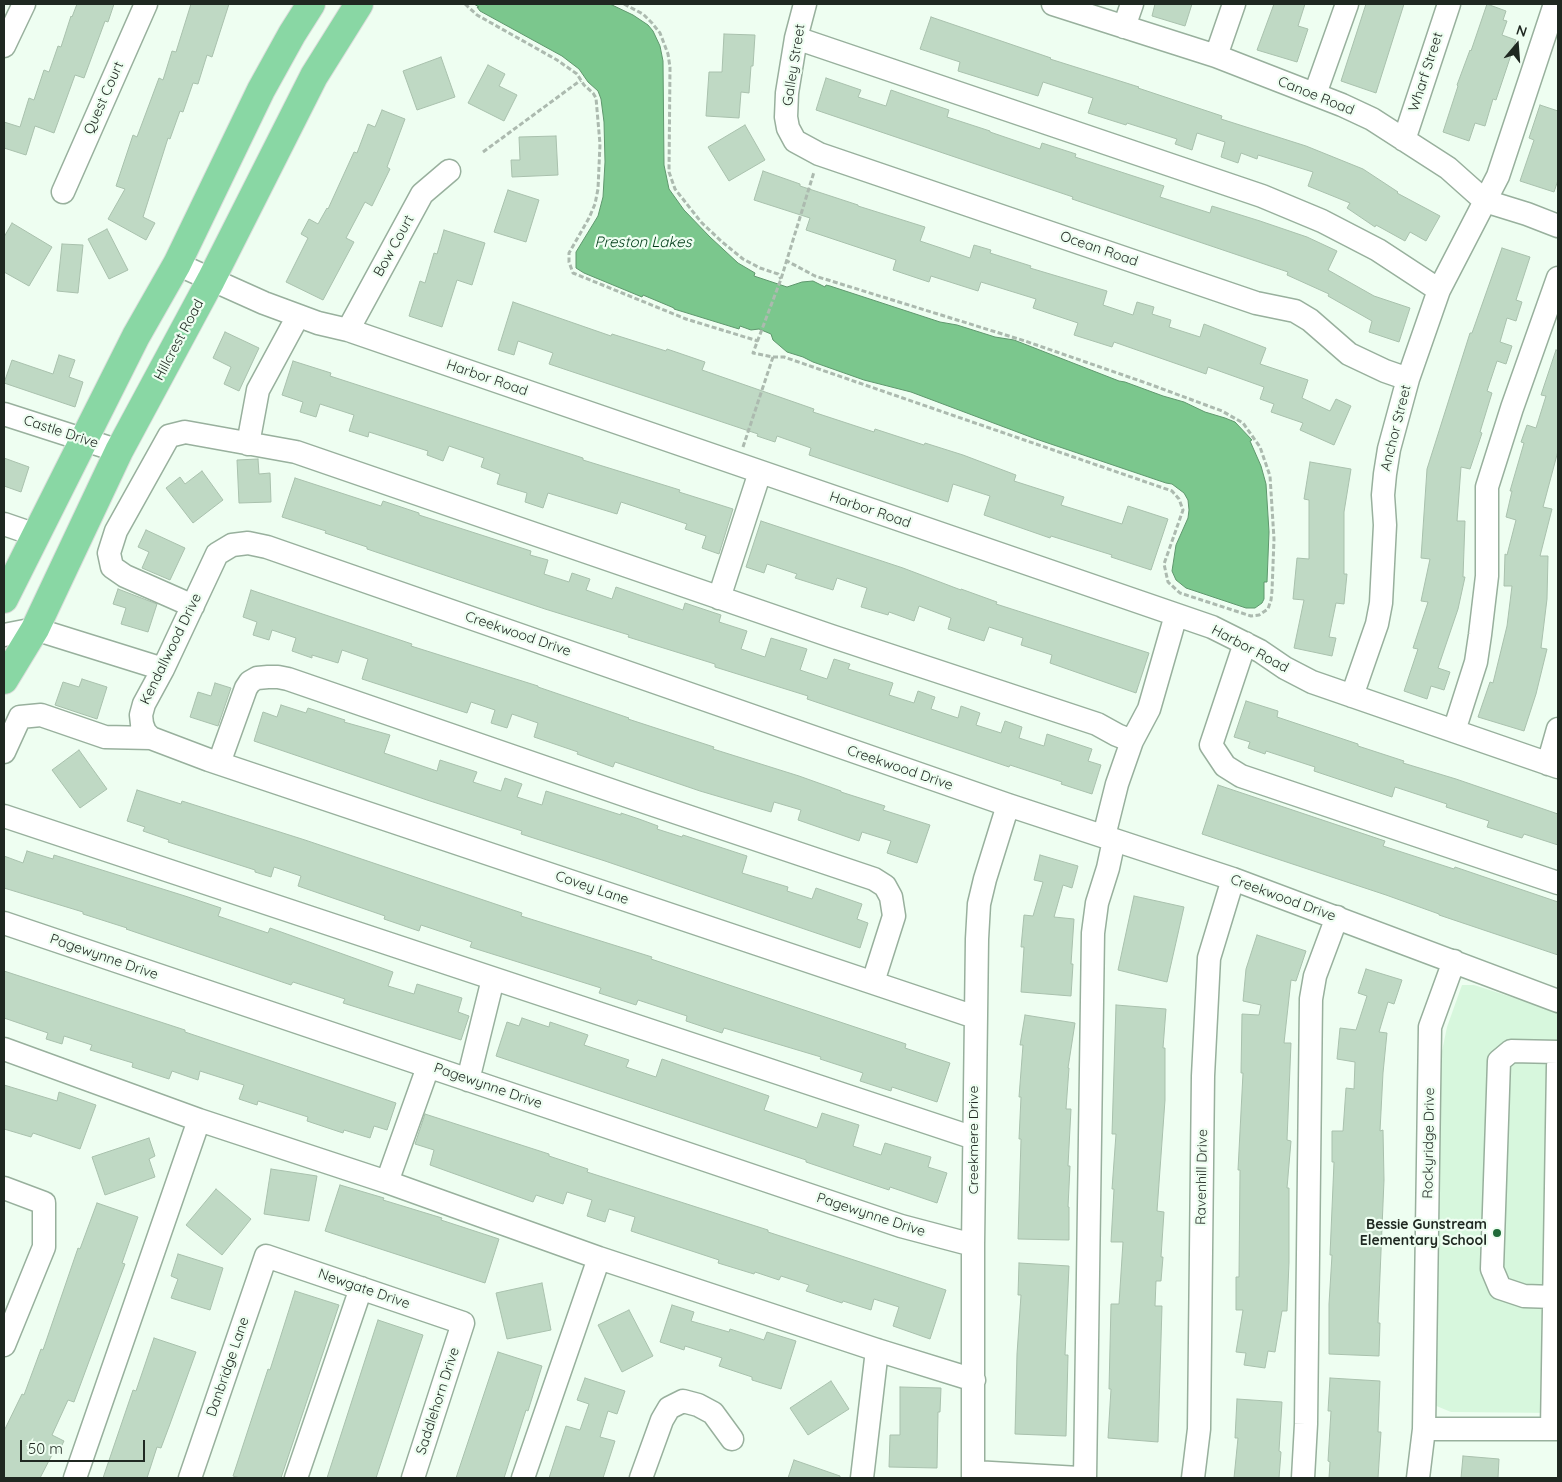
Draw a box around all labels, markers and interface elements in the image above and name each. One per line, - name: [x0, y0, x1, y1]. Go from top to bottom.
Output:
- north arrow: [1492, 20, 1542, 70]
- text: N: [1514, 21, 1529, 41]
- street label: Galley Street: [779, 23, 809, 107]
- street label: Wharf Street: [1405, 30, 1447, 114]
- street label: Quest Court: [81, 59, 127, 137]
- street label: Canoe Road: [1275, 73, 1357, 119]
- street label: Bow Court: [370, 212, 418, 280]
- street label: Ocean Road: [1058, 228, 1140, 270]
- water label: Preston Lakes: [594, 233, 692, 251]
- street label: Hillcrest Road: [151, 297, 207, 383]
- street label: Harbor Road: [444, 356, 530, 400]
- street label: Anchor Street: [1377, 383, 1415, 473]
- street label: Castle Drive: [22, 412, 100, 452]
- street label: Harbor Road: [827, 488, 913, 532]
- street label: Kendallwood Drive: [137, 591, 205, 707]
- street label: Creekwood Drive: [463, 608, 573, 660]
- street label: Harbor Road: [1209, 622, 1291, 676]
- street label: Creekwood Drive: [845, 742, 955, 794]
- street label: Covey Lane: [553, 868, 631, 908]
- street label: Creekwood Drive: [1228, 871, 1338, 925]
- street label: Pagewynne Drive: [48, 931, 160, 983]
- street label: Pagewynne Drive: [432, 1060, 544, 1112]
- street label: Creekmere Drive: [966, 1086, 982, 1194]
- street label: Rockyridge Drive: [1420, 1087, 1438, 1199]
- street label: Ravenhill Drive: [1193, 1129, 1211, 1225]
- street label: Pagewynne Drive: [815, 1190, 927, 1240]
- place label: Bessie Gunstream Elementary School: [1360, 1217, 1487, 1250]
- marker: Bessie Gunstream Elementary School: [1491, 1227, 1503, 1239]
- street label: Newgate Drive: [316, 1265, 412, 1313]
- street label: Danbridge Lane: [203, 1315, 253, 1419]
- street label: Saddlehorn Drive: [413, 1345, 463, 1457]
- scale bar: [22, 1430, 148, 1462]
- text: 50 m: [28, 1439, 63, 1458]

